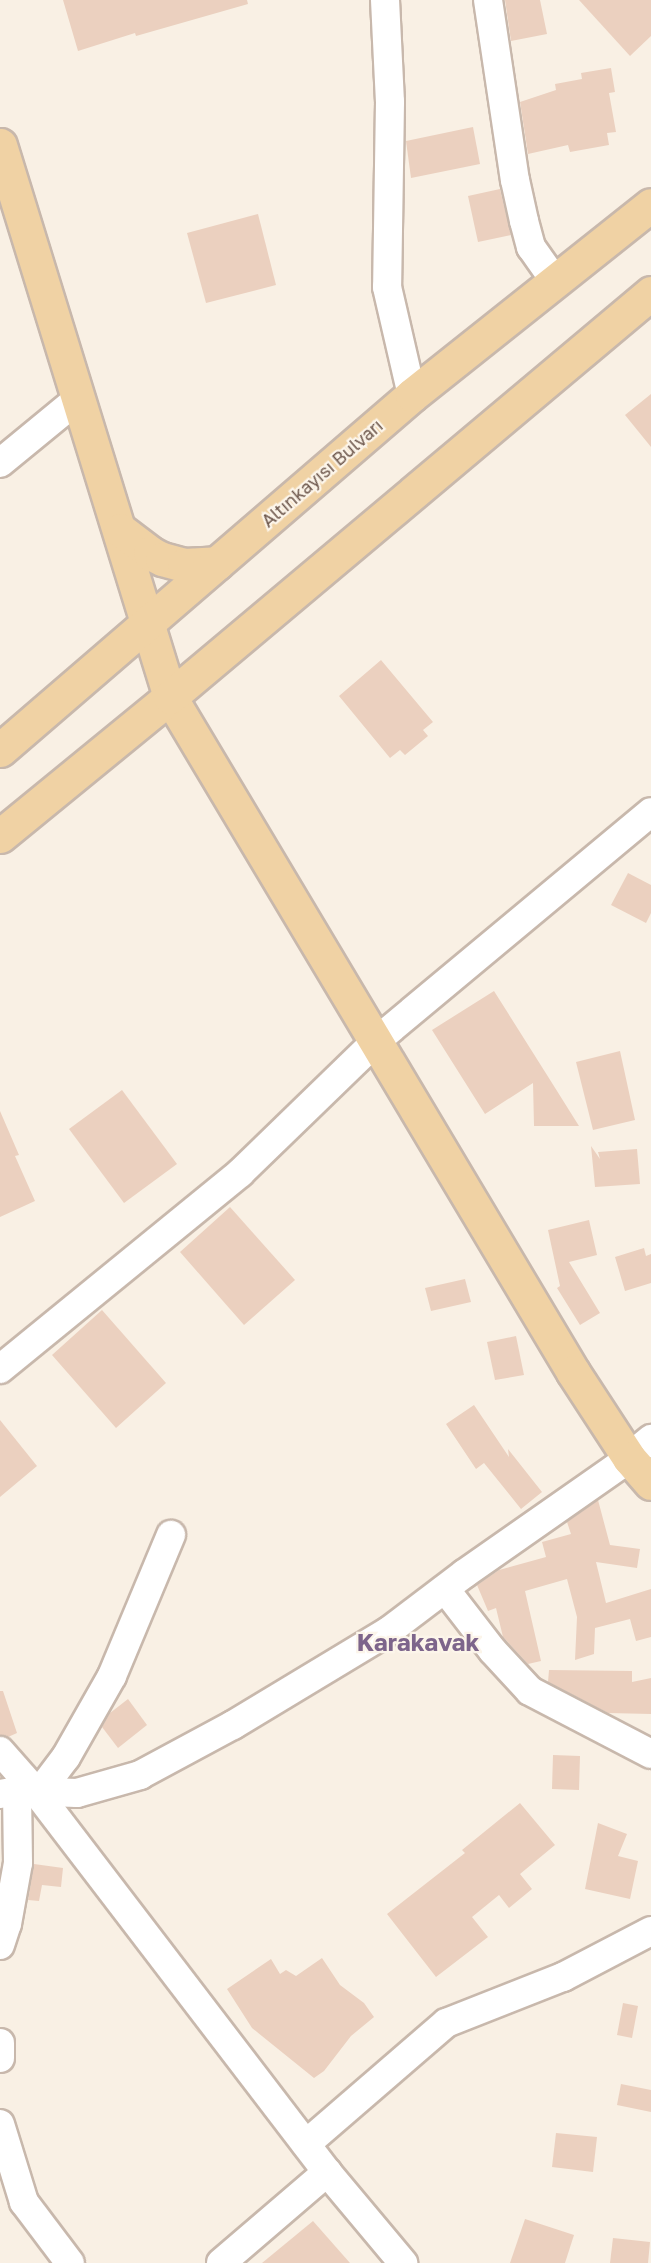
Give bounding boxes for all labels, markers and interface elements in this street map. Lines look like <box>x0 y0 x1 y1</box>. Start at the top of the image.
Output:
street label: Altınkayısı Bulvarı <box>257 414 387 532</box>
district label: Karakavak <box>357 1628 479 1656</box>

